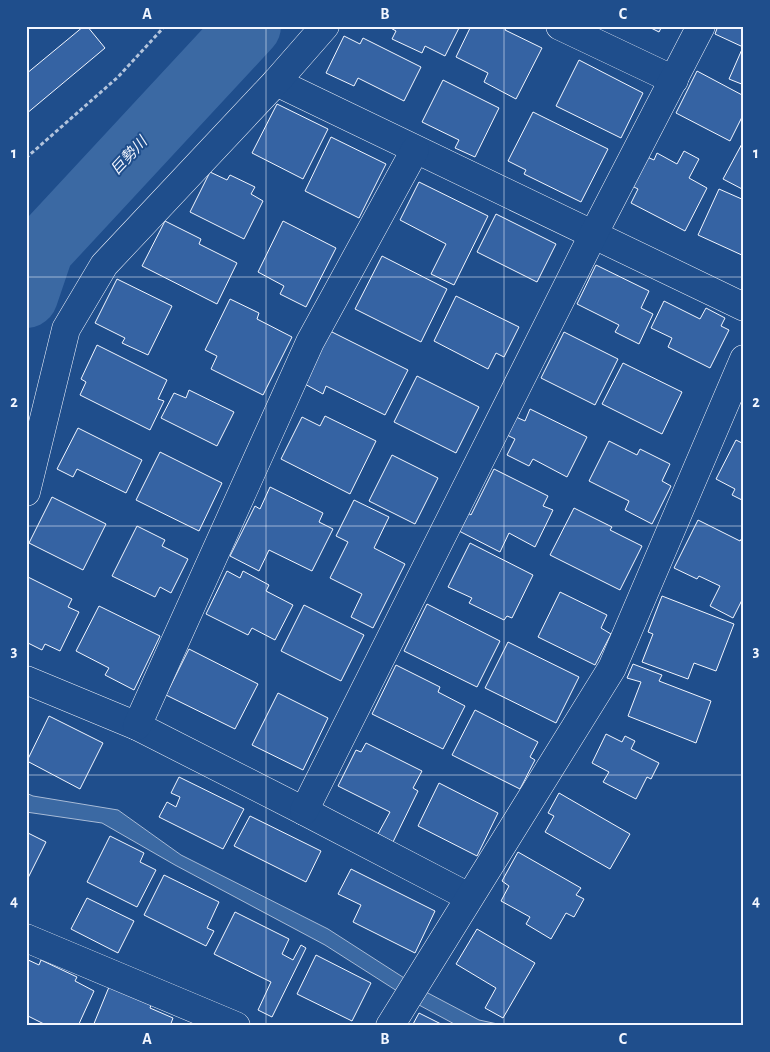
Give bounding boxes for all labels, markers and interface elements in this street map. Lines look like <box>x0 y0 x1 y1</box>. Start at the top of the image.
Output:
text: A <box>142 6 152 22</box>
text: B <box>380 6 390 22</box>
text: C <box>619 6 628 22</box>
water label: 巨勢川 <box>107 132 151 178</box>
text: 1 <box>11 145 17 161</box>
text: 1 <box>753 145 759 161</box>
text: 2 <box>10 394 18 410</box>
text: 2 <box>752 394 760 410</box>
text: 3 <box>11 643 18 659</box>
text: 3 <box>753 643 760 659</box>
text: 4 <box>10 893 18 909</box>
text: 4 <box>752 893 760 909</box>
text: A <box>142 1031 152 1047</box>
text: B <box>380 1031 390 1047</box>
text: C <box>619 1031 628 1047</box>

